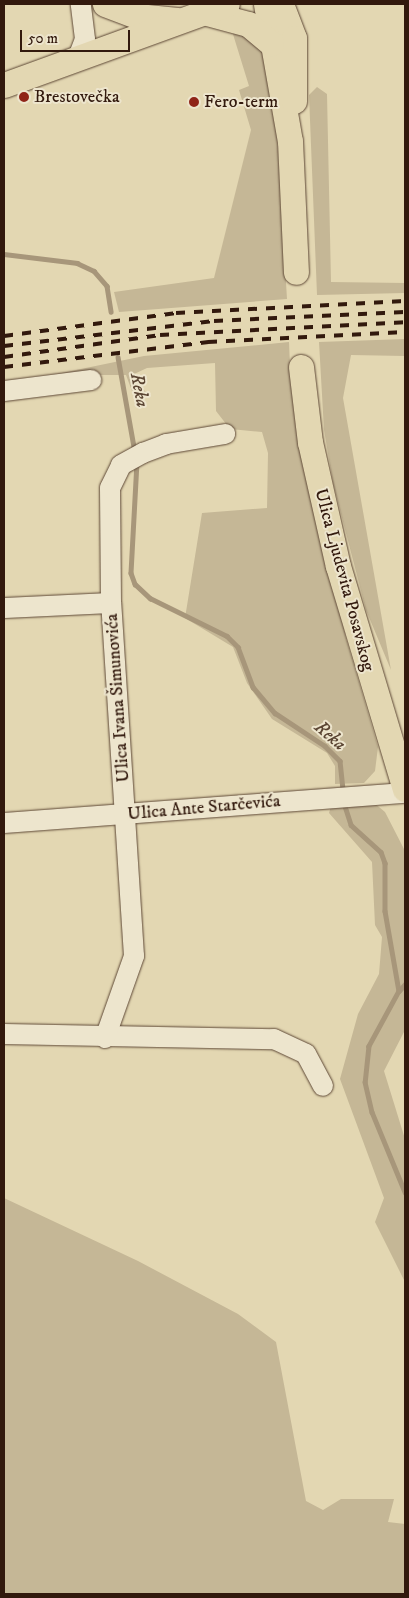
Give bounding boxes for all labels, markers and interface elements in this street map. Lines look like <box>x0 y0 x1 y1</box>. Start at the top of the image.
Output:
scale bar <box>22 20 132 52</box>
text: 50 m <box>28 29 58 48</box>
place label: Brestovečka <box>34 86 120 108</box>
marker: Brestovečka <box>18 91 30 103</box>
place label: Fero-term <box>204 91 278 113</box>
marker: Fero-term <box>188 96 200 108</box>
water label: Reka <box>124 371 154 409</box>
street label: Ulica Ljudevita Posavskog <box>309 486 379 674</box>
street label: Ulica Ivana Šimunovića <box>101 613 135 783</box>
water label: Reka <box>309 716 351 756</box>
street label: Ulica Ante Starčevića <box>126 791 282 825</box>

